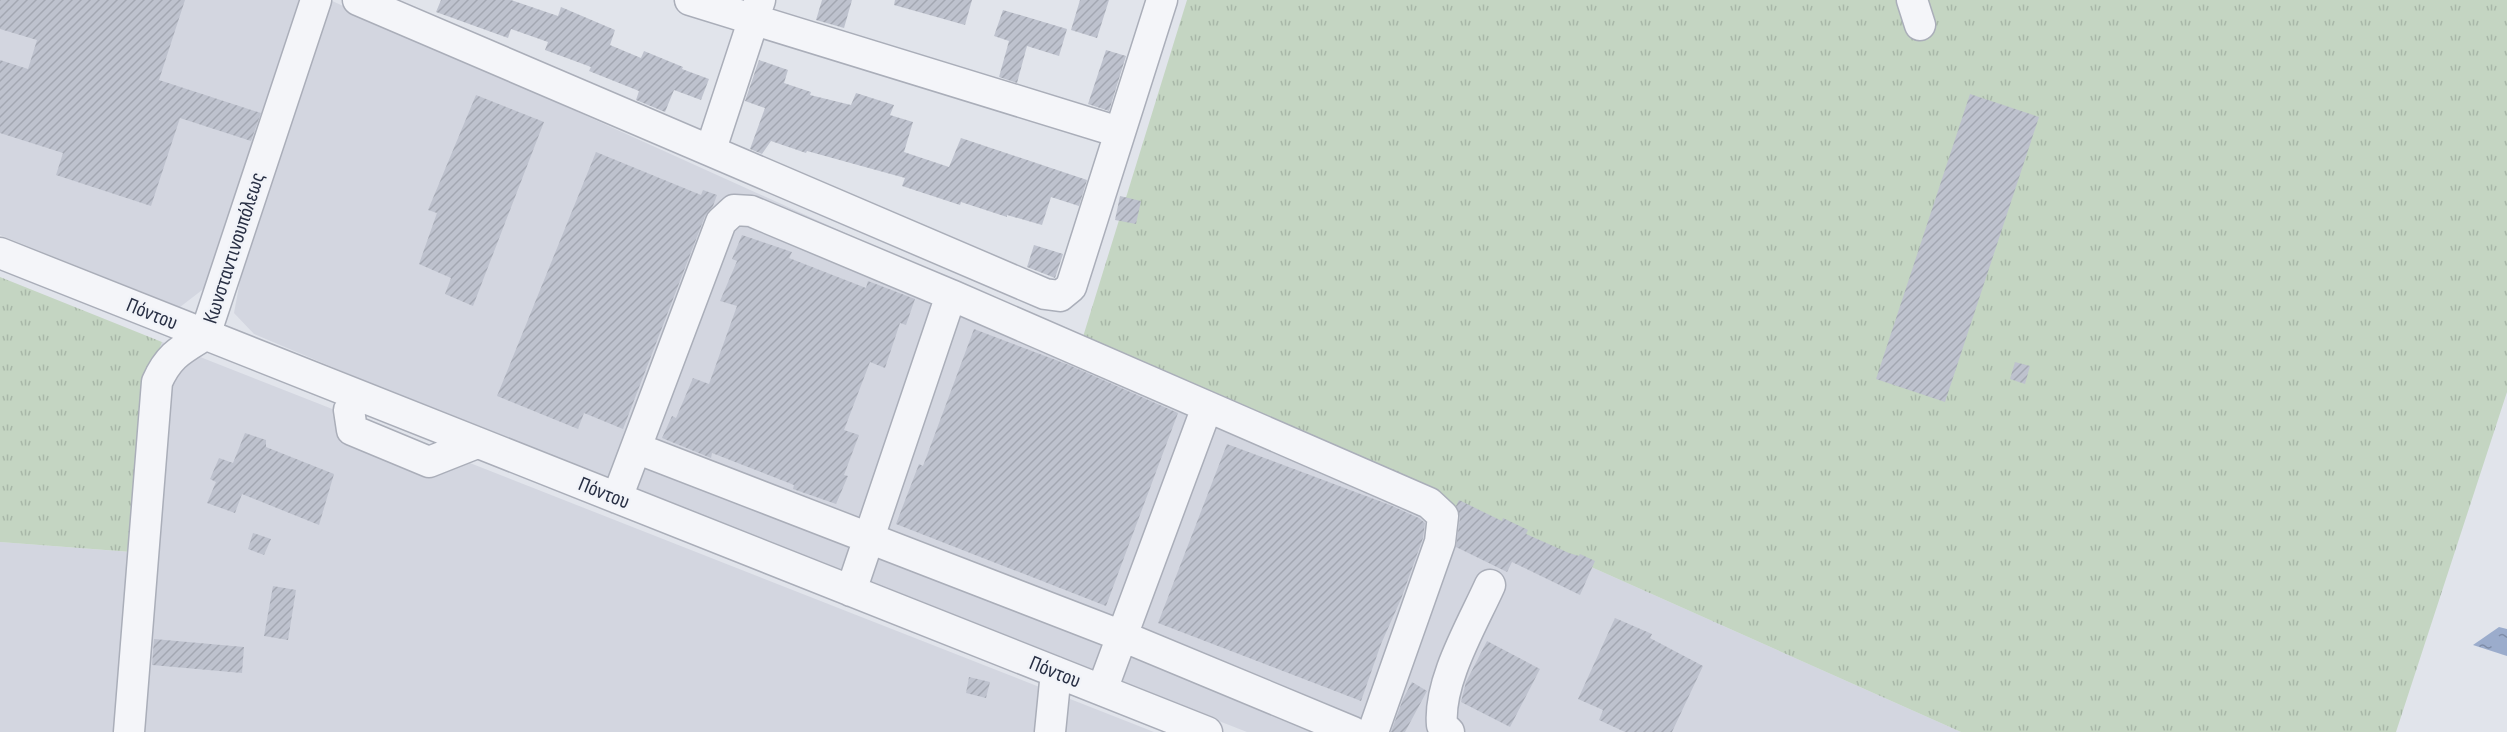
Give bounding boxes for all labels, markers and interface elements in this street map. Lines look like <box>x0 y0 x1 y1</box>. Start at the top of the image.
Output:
street label: Κωνσταντινουπόλεως <box>198 169 270 327</box>
street label: Πόντου <box>123 292 181 336</box>
street label: Πόντου <box>575 471 633 515</box>
street label: Πόντου <box>1026 650 1084 694</box>

